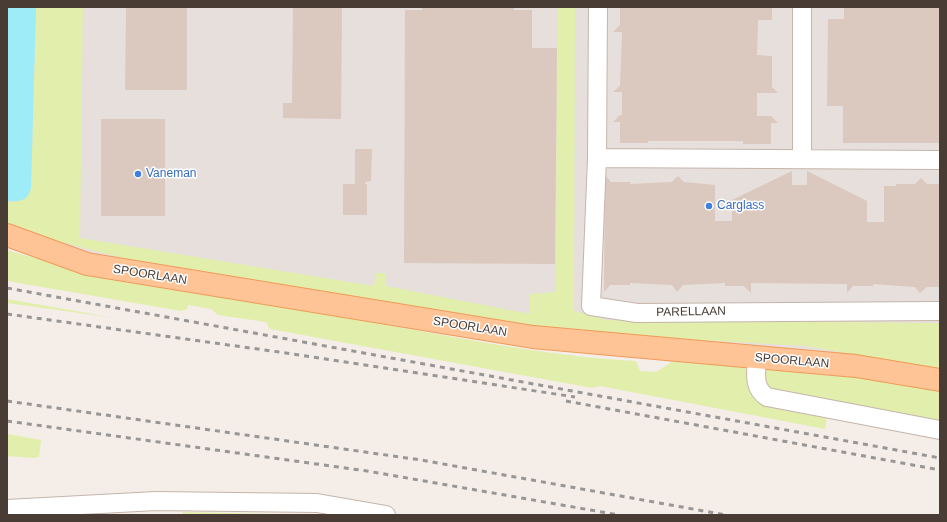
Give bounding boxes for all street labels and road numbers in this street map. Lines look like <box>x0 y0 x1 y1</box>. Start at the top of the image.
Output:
street label: SPOORLAAN <box>112 262 188 288</box>
street label: PARELLAAN <box>656 304 726 320</box>
street label: SPOORLAAN <box>432 314 508 340</box>
street label: SPOORLAAN <box>754 351 830 371</box>

